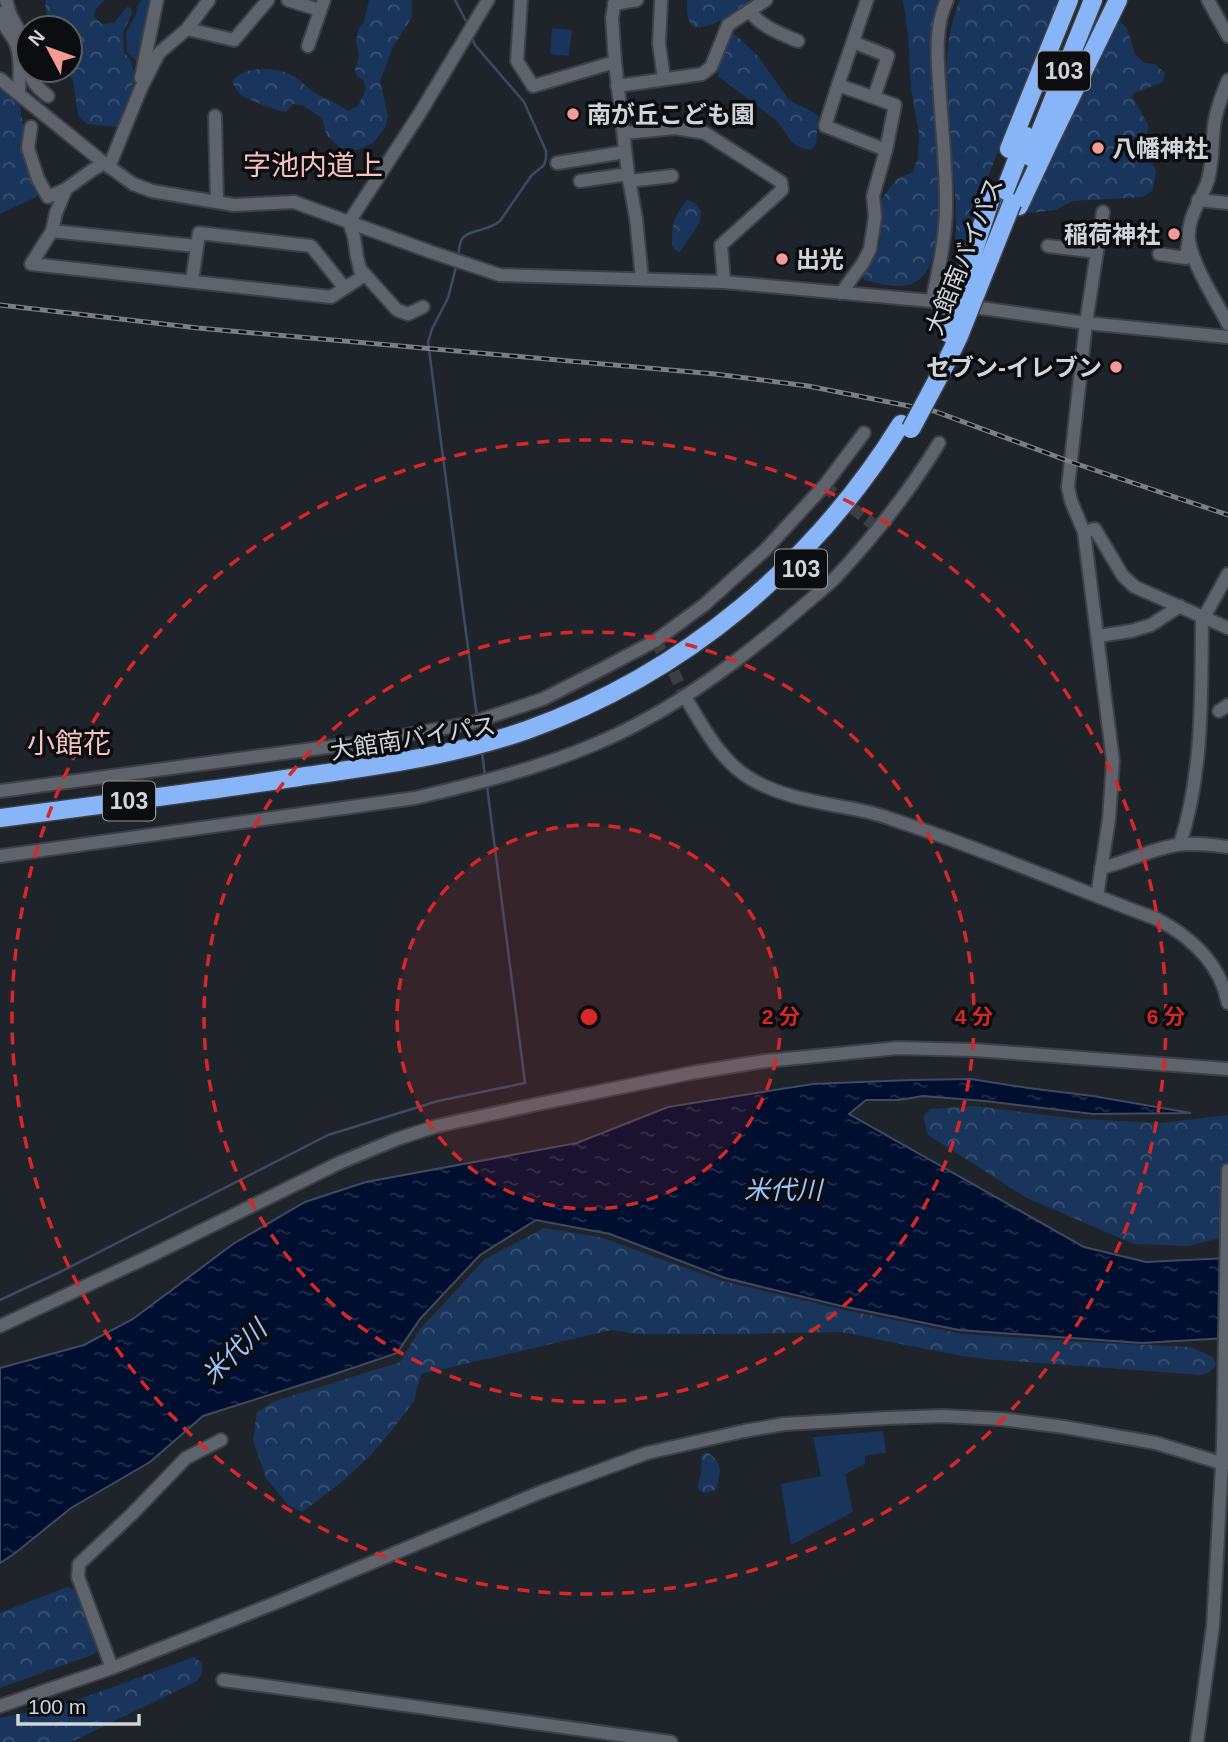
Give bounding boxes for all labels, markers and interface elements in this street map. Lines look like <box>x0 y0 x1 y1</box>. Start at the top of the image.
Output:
north arrow <box>14 14 84 84</box>
text: N <box>24 26 49 50</box>
road number: 103 <box>1038 52 1090 90</box>
place label: 南が丘こども園 <box>587 101 755 128</box>
marker: 南が丘こども園 <box>565 106 581 122</box>
place label: 八幡神社 <box>1112 135 1208 162</box>
marker: 八幡神社 <box>1090 140 1106 156</box>
district label: 字池内道上 <box>243 150 383 181</box>
street label: 大館南バイパス <box>920 173 1008 339</box>
place label: 稲荷神社 <box>1064 221 1160 248</box>
marker: 稲荷神社 <box>1166 226 1182 242</box>
place label: 出光 <box>796 246 844 273</box>
marker: 出光 <box>774 251 790 267</box>
place label: セブン-イレブン <box>926 354 1102 381</box>
marker: セブン-イレブン <box>1108 359 1124 375</box>
road number: 103 <box>775 550 827 589</box>
street label: 大館南バイパス <box>328 712 498 764</box>
district label: 小館花 <box>27 728 111 759</box>
road number: 103 <box>103 782 155 820</box>
centre of rings <box>577 1005 601 1029</box>
text: 2 分 <box>762 1005 800 1028</box>
text: 4 分 <box>955 1005 993 1028</box>
text: 6 分 <box>1147 1005 1185 1028</box>
water label: 米代川 <box>744 1175 825 1205</box>
water label: 米代川 <box>196 1312 275 1390</box>
scale bar <box>18 1682 138 1726</box>
text: 100 m <box>28 1695 86 1718</box>

